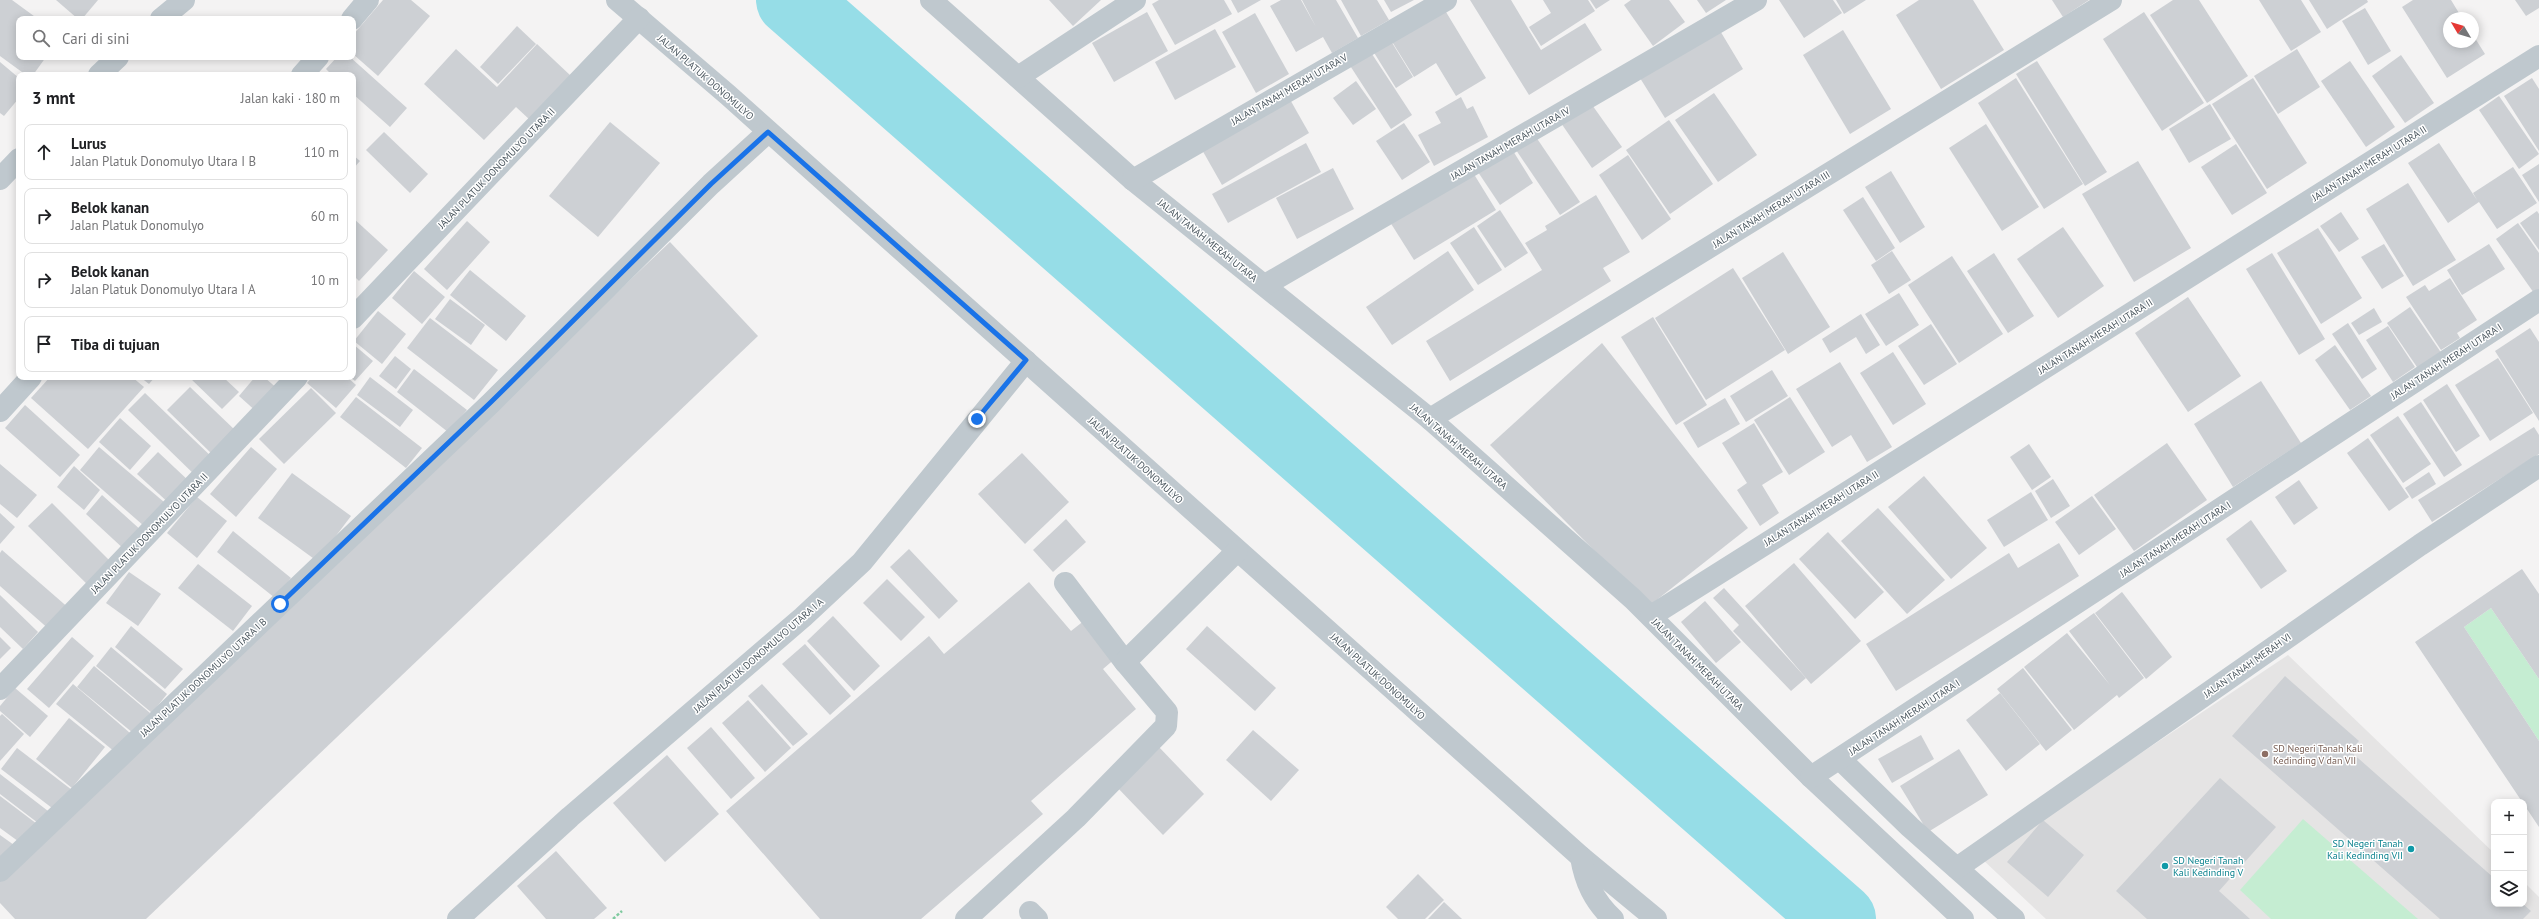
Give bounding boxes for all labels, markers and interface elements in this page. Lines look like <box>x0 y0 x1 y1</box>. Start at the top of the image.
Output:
north arrow <box>2443 12 2479 48</box>
search box <box>16 16 356 60</box>
icon: search <box>30 27 52 49</box>
text: Cari di sini <box>62 29 130 48</box>
street label: JALAN PLATUK DONOMULYO <box>654 31 757 123</box>
street label: JALAN TANAH MERAH UTARA V <box>1228 51 1350 129</box>
text: 3 mnt <box>32 87 75 109</box>
text: Jalan kaki · 180 m <box>241 90 340 107</box>
street label: JALAN TANAH MERAH UTARA IV <box>1447 104 1572 183</box>
street label: JALAN PLATUK DONOMULYO UTARA II <box>434 105 558 232</box>
street label: JALAN TANAH MERAH UTARA II <box>2309 123 2429 205</box>
text: Lurus <box>71 134 106 153</box>
icon: ahead <box>33 141 55 163</box>
text: 110 m <box>304 144 339 161</box>
text: Jalan Platuk Donomulyo Utara I B <box>71 153 256 170</box>
street label: JALAN TANAH MERAH UTARA III <box>1709 168 1832 251</box>
street label: JALAN TANAH MERAH UTARA <box>1154 195 1260 285</box>
text: Belok kanan <box>71 198 149 217</box>
icon: right <box>33 205 55 227</box>
text: 60 m <box>311 208 339 225</box>
text: Jalan Platuk Donomulyo <box>71 217 204 234</box>
text: Belok kanan <box>71 262 149 281</box>
icon: right <box>33 269 55 291</box>
text: 10 m <box>311 272 339 289</box>
text: Jalan Platuk Donomulyo Utara I A <box>71 281 256 298</box>
street label: JALAN TANAH MERAH UTARA II <box>2035 296 2155 378</box>
street label: JALAN TANAH MERAH UTARA I <box>2387 321 2504 403</box>
icon: arrive <box>33 333 55 355</box>
text: Tiba di tujuan <box>71 335 160 354</box>
street label: JALAN TANAH MERAH UTARA <box>1407 400 1510 492</box>
route end <box>968 410 986 428</box>
street label: JALAN PLATUK DONOMULYO <box>1085 414 1186 507</box>
street label: JALAN TANAH MERAH UTARA II <box>1761 468 1881 550</box>
street label: JALAN PLATUK DONOMULYO UTARA II <box>87 470 211 597</box>
street label: JALAN TANAH MERAH UTARA I <box>2116 499 2233 581</box>
route start <box>271 595 289 613</box>
street label: JALAN PLATUK DONOMULYO UTARA I A <box>690 595 826 716</box>
street label: JALAN PLATUK DONOMULYO UTARA I B <box>137 615 269 740</box>
street label: JALAN TANAH MERAH UTARA <box>1648 615 1746 713</box>
street label: JALAN PLATUK DONOMULYO <box>1327 630 1428 723</box>
street label: JALAN TANAH MERAH VI <box>2200 630 2294 701</box>
street label: JALAN TANAH MERAH UTARA I <box>1845 677 1962 759</box>
place label: SD Negeri Tanah Kali Kedinding V dan VII <box>2273 742 2363 767</box>
marker: SD Negeri Tanah Kali Kedinding V dan VII <box>2260 749 2270 759</box>
map controls <box>2491 799 2527 907</box>
button: + <box>2491 799 2527 835</box>
button: − <box>2491 835 2527 871</box>
place label: SD Negeri Tanah Kali Kedinding VII <box>2327 837 2403 862</box>
marker: SD Negeri Tanah Kali Kedinding VII <box>2406 844 2416 854</box>
place label: SD Negeri Tanah Kali Kedinding V <box>2173 854 2244 879</box>
marker: SD Negeri Tanah Kali Kedinding V <box>2160 861 2170 871</box>
button: layers <box>2491 871 2527 907</box>

